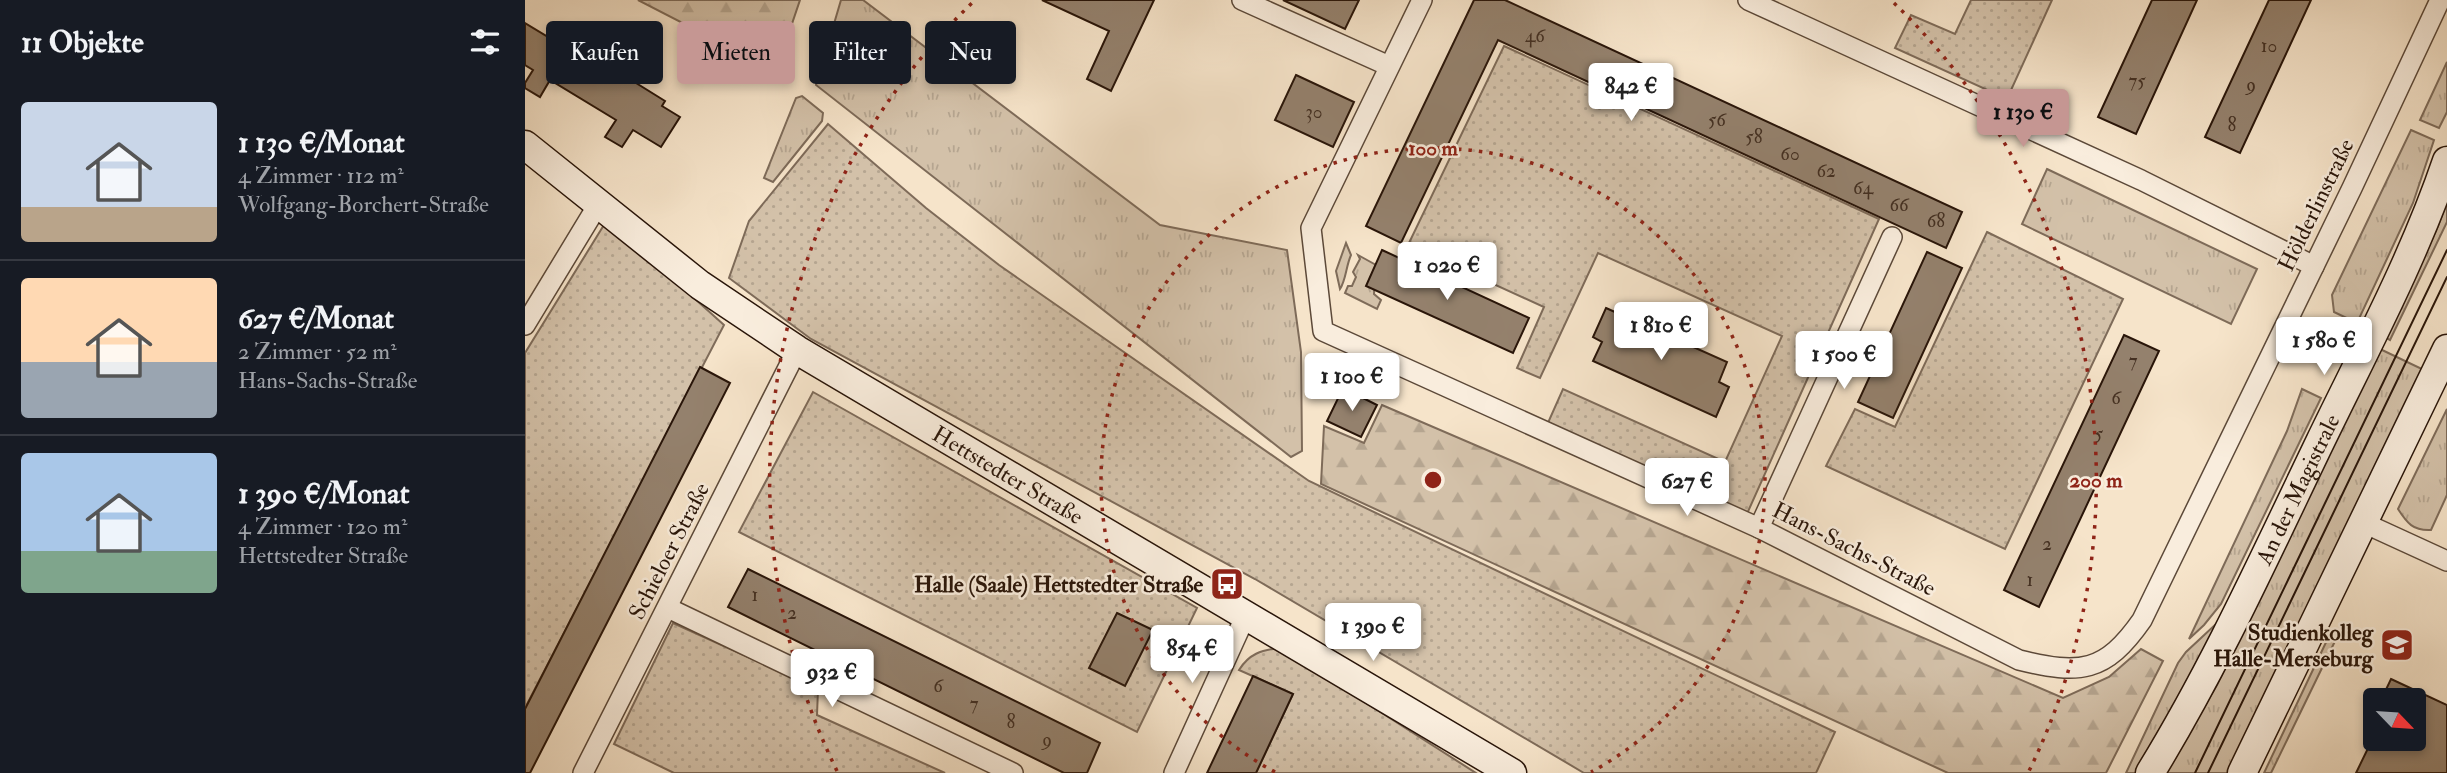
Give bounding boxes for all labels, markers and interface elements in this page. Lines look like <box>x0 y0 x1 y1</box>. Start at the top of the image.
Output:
chip: Kaufen <box>546 21 663 84</box>
chip: Mieten <box>677 21 795 84</box>
chip: Filter <box>809 21 911 84</box>
chip: Neu <box>925 21 1016 84</box>
icon: filters <box>466 23 504 61</box>
text: 11 Objekte <box>21 24 144 61</box>
house number: 46 <box>1525 24 1546 48</box>
house number: 10 <box>2261 34 2277 58</box>
pin: 842 € <box>1582 64 1680 123</box>
house number: 75 <box>2128 69 2146 93</box>
text: 842 € <box>1604 71 1658 100</box>
house number: 9 <box>2244 73 2256 97</box>
pin: 1 130 € <box>1958 90 2088 149</box>
text: 1 130 € <box>1993 97 2053 126</box>
house number: 30 <box>1305 100 1323 124</box>
house number: 56 <box>1708 108 1727 132</box>
house number: 8 <box>2228 113 2237 137</box>
text: 1 130 €/Monat <box>238 124 405 161</box>
house number: 58 <box>1745 125 1763 149</box>
icon: home <box>77 130 161 214</box>
street label: Hölderlinstraße <box>2271 134 2361 276</box>
text: 100 m <box>1408 135 1459 162</box>
house number: 60 <box>1780 142 1800 166</box>
house number: 62 <box>1816 159 1836 183</box>
text: 4 Zimmer · 112 m² <box>238 161 404 190</box>
house number: 64 <box>1853 176 1874 200</box>
text: Wolfgang-Borchert-Straße <box>238 190 489 219</box>
house number: 66 <box>1889 193 1910 217</box>
house number: 68 <box>1927 209 1945 233</box>
pin: 1 020 € <box>1382 243 1512 302</box>
text: 1 020 € <box>1414 250 1480 279</box>
text: 627 €/Monat <box>238 300 394 337</box>
pin: 1 810 € <box>1596 302 1726 362</box>
icon: home <box>77 306 161 390</box>
text: 1 810 € <box>1630 310 1692 339</box>
pin: 1 580 € <box>2259 318 2389 377</box>
text: 1 580 € <box>2292 325 2356 354</box>
pin: 1 500 € <box>1779 332 1909 391</box>
text: 2 Zimmer · 52 m² <box>238 337 397 366</box>
text: 1 500 € <box>1812 339 1876 368</box>
house number: 7 <box>2129 349 2138 373</box>
pin: 1 100 € <box>1287 354 1417 413</box>
text: 1 100 € <box>1320 361 1384 390</box>
text: Hans-Sachs-Straße <box>238 366 417 395</box>
house number: 6 <box>2111 386 2122 410</box>
street label: An der Magistrale <box>2249 409 2346 570</box>
street label: Hettstedter Straße <box>927 419 1089 531</box>
house number: 5 <box>2095 422 2104 446</box>
pin: 627 € <box>1638 458 1736 518</box>
text: 627 € <box>1661 466 1713 495</box>
text: 200 m <box>2070 467 2123 494</box>
centre of rings <box>1421 468 1445 492</box>
text: 1 390 €/Monat <box>238 475 409 512</box>
street label: Schieloer Straße <box>622 477 716 624</box>
icon: home <box>77 481 161 565</box>
street label: Hans-Sachs-Straße <box>1768 495 1941 603</box>
text: 4 Zimmer · 120 m² <box>238 512 407 541</box>
house number: 2 <box>2042 532 2052 556</box>
text: Hettstedter Straße <box>238 541 408 570</box>
bus stop icon: Halle (Saale) Hettstedter Straße <box>1208 565 1246 603</box>
house number: 1 <box>2027 568 2033 592</box>
place label: Halle (Saale) Hettstedter Straße <box>914 570 1203 599</box>
house number: 1 <box>752 583 758 607</box>
house number: 2 <box>787 601 797 625</box>
pin: 1 390 € <box>1308 604 1438 663</box>
text: 1 390 € <box>1341 611 1405 640</box>
place label: Studienkolleg Halle-Merseburg <box>2213 618 2375 674</box>
pin: 854 € <box>1143 626 1241 685</box>
school or university icon: Studienkolleg Halle-Merseburg <box>2378 626 2416 664</box>
text: 854 € <box>1166 633 1218 662</box>
pin: 932 € <box>783 650 881 709</box>
text: 932 € <box>807 657 857 686</box>
house number: 6 <box>933 674 944 698</box>
north arrow <box>2363 688 2425 751</box>
map controls <box>2363 688 2426 751</box>
house number: 7 <box>970 692 979 716</box>
house number: 8 <box>1007 710 1016 734</box>
house number: 9 <box>1040 728 1052 752</box>

